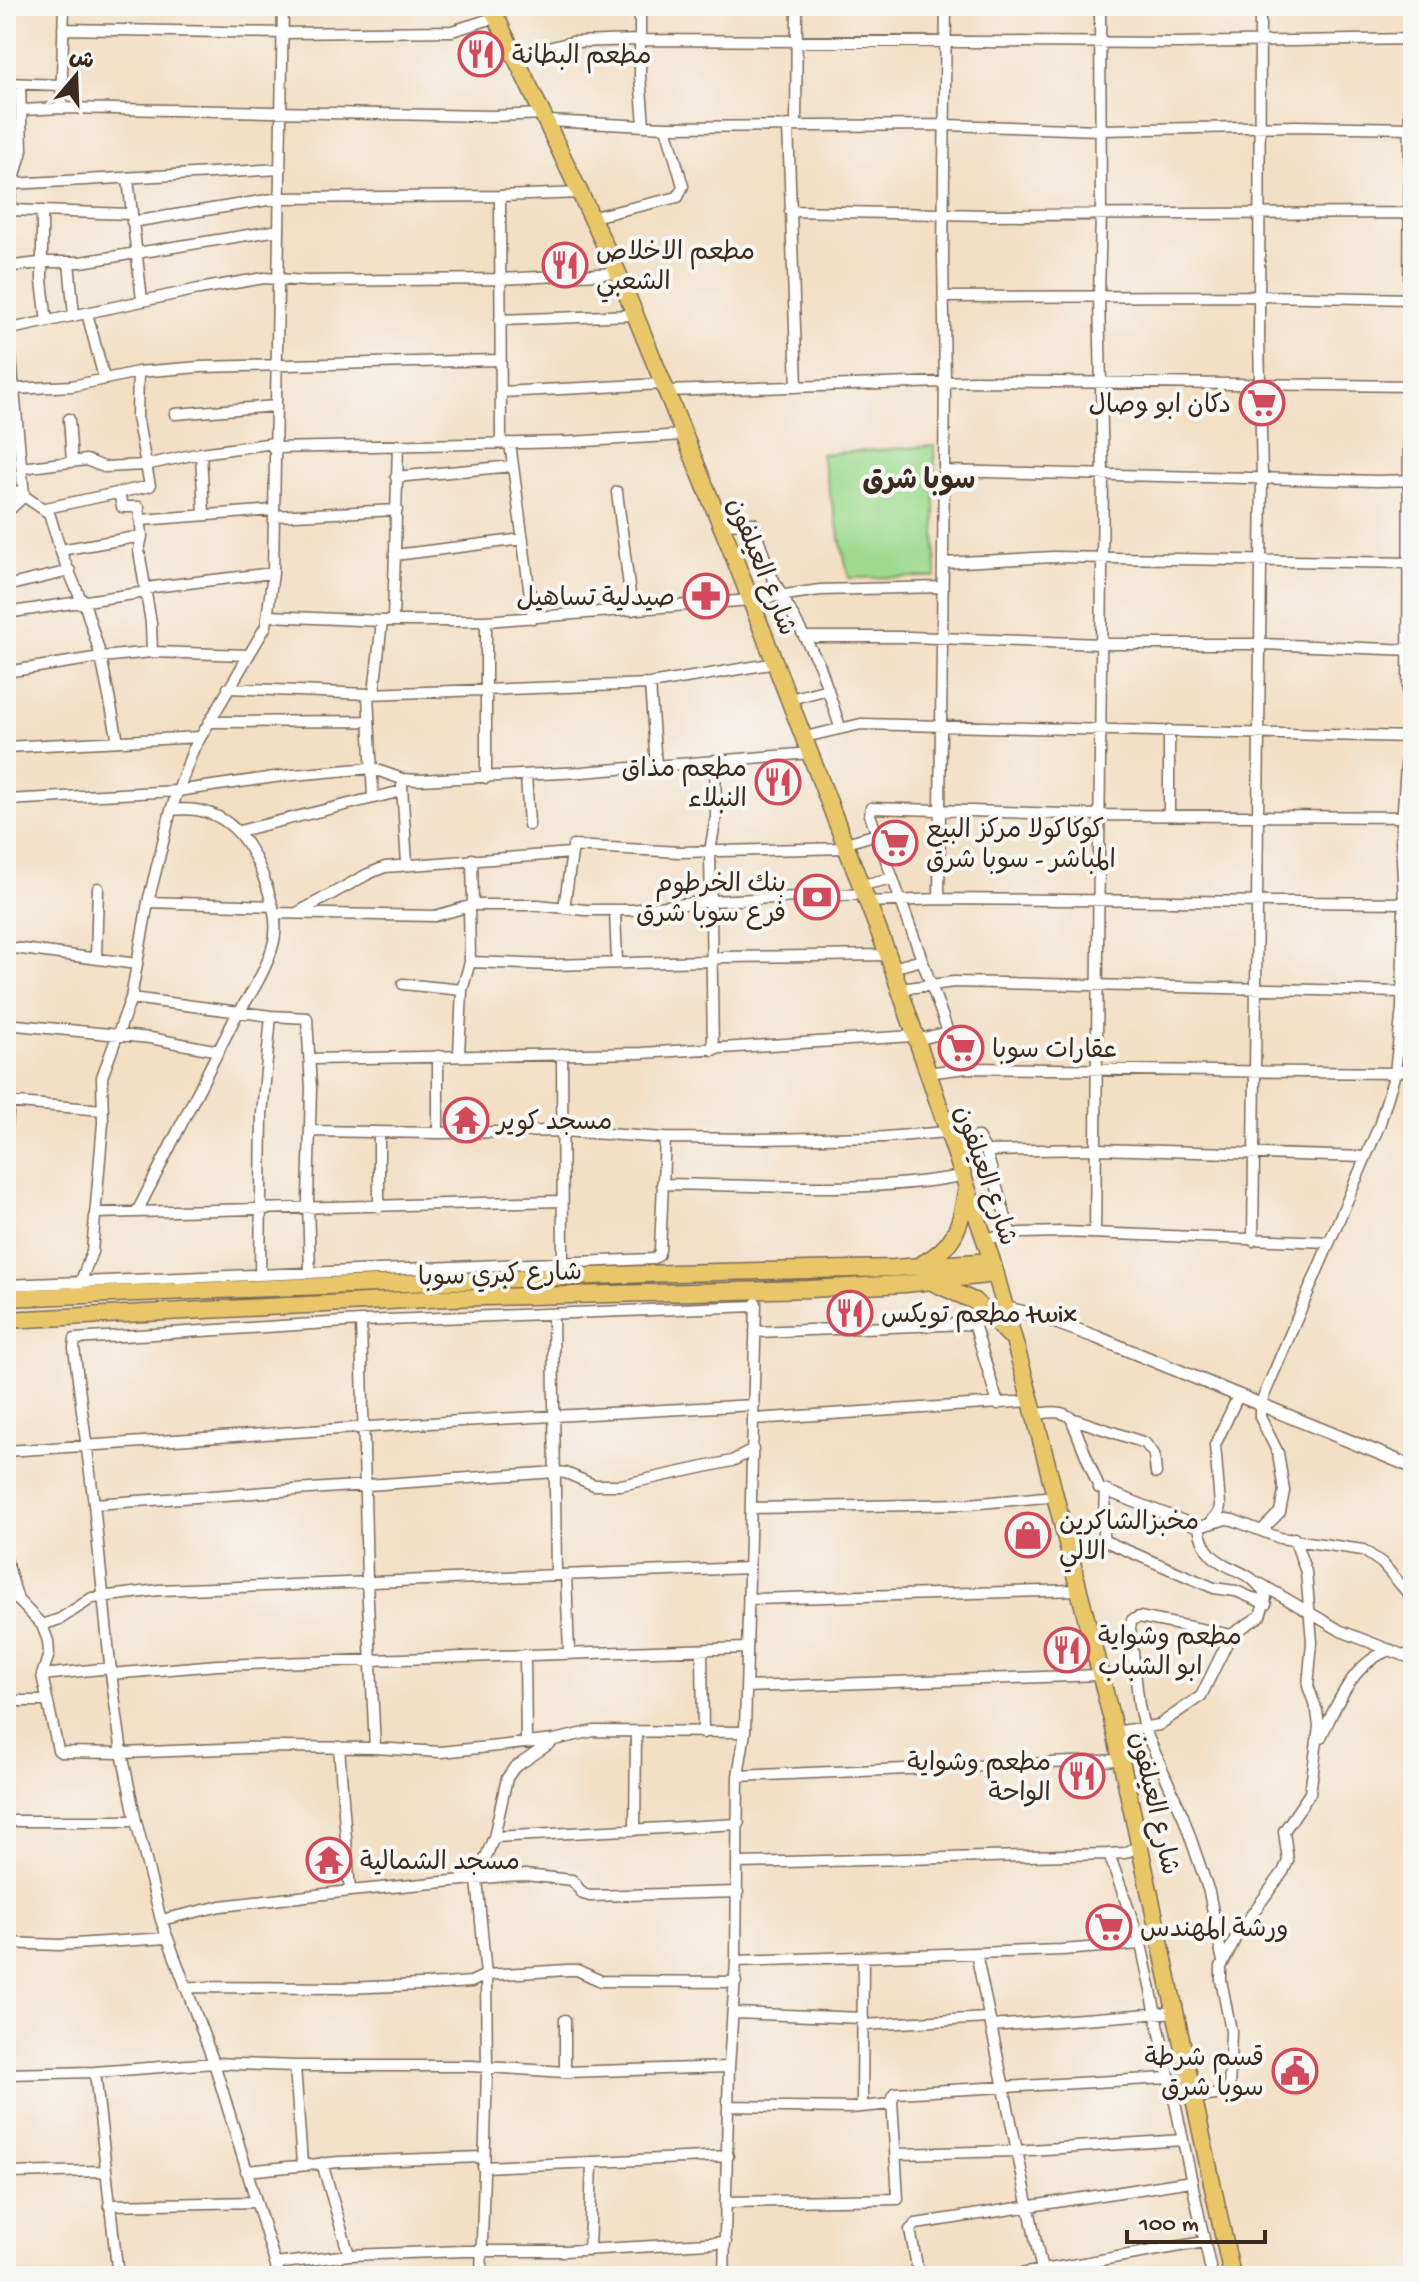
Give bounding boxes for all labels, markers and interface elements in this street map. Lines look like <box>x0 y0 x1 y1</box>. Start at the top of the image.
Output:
restaurant icon: مطعم البطانة <box>457 30 505 78</box>
north arrow <box>36 36 116 116</box>
place label: مطعم البطانة <box>512 43 652 74</box>
text: ش <box>66 45 97 77</box>
place label: مطعم الاخلاص الشعبي <box>596 239 755 303</box>
restaurant icon: مطعم الاخلاص الشعبي <box>541 241 589 289</box>
supermarket icon: دكان ابو وصال <box>1238 379 1286 427</box>
place label: دكان ابو وصال <box>1089 392 1231 423</box>
district label: سوبا شرق <box>862 466 976 499</box>
street label: شارع العيلفون <box>717 494 801 641</box>
pharmacy icon: صيدلية تساهيل <box>682 572 730 620</box>
place label: صيدلية تساهيل <box>516 585 675 616</box>
place label: مطعم مذاق النبلاء <box>622 756 747 817</box>
restaurant icon: مطعم مذاق النبلاء <box>754 758 802 806</box>
place label: كوكاكولا مركز البيع المباشر - سوبا شرق <box>926 817 1116 878</box>
supermarket icon: كوكاكولا مركز البيع المباشر - سوبا شرق <box>871 819 919 867</box>
place label: بنك الخرطوم فرع سوبا شرق <box>636 871 786 932</box>
bank icon: بنك الخرطوم فرع سوبا شرق <box>793 873 841 921</box>
supermarket icon: عقارات سوبا <box>937 1024 985 1072</box>
place label: عقارات سوبا <box>992 1037 1117 1068</box>
temple icon: مسجد كوير <box>442 1096 490 1144</box>
street label: شارع العيلفون <box>944 1102 1021 1251</box>
place label: مسجد كوير <box>495 1109 612 1140</box>
street label: شارع كبري سوبا <box>418 1259 583 1296</box>
restaurant icon: مطعم تويكس twix <box>826 1289 874 1337</box>
place label: مطعم تويكس twix <box>881 1302 1077 1333</box>
place label: مخبزالشاكرين الالي <box>1059 1509 1199 1573</box>
shop icon: مخبزالشاكرين الالي <box>1004 1511 1052 1559</box>
place label: مطعم وشواية ابو الشباب <box>1098 1624 1242 1685</box>
restaurant icon: مطعم وشواية ابو الشباب <box>1043 1626 1091 1674</box>
street label: شارع العيلفون <box>1120 1729 1183 1879</box>
place label: مطعم وشواية الواحة <box>907 1750 1051 1811</box>
restaurant icon: مطعم وشواية الواحة <box>1058 1752 1106 1800</box>
temple icon: مسجد الشمالية <box>305 1836 353 1884</box>
place label: مسجد الشمالية <box>360 1849 520 1880</box>
supermarket icon: ورشة المهندس <box>1085 1903 1133 1951</box>
place label: ورشة المهندس <box>1140 1916 1288 1947</box>
place label: قسم شرطة سوبا شرق <box>1144 2045 1264 2106</box>
public building icon: قسم شرطة سوبا شرق <box>1271 2047 1319 2095</box>
scale bar <box>1127 2194 1265 2244</box>
text: 100 m <box>1138 2211 1199 2240</box>

